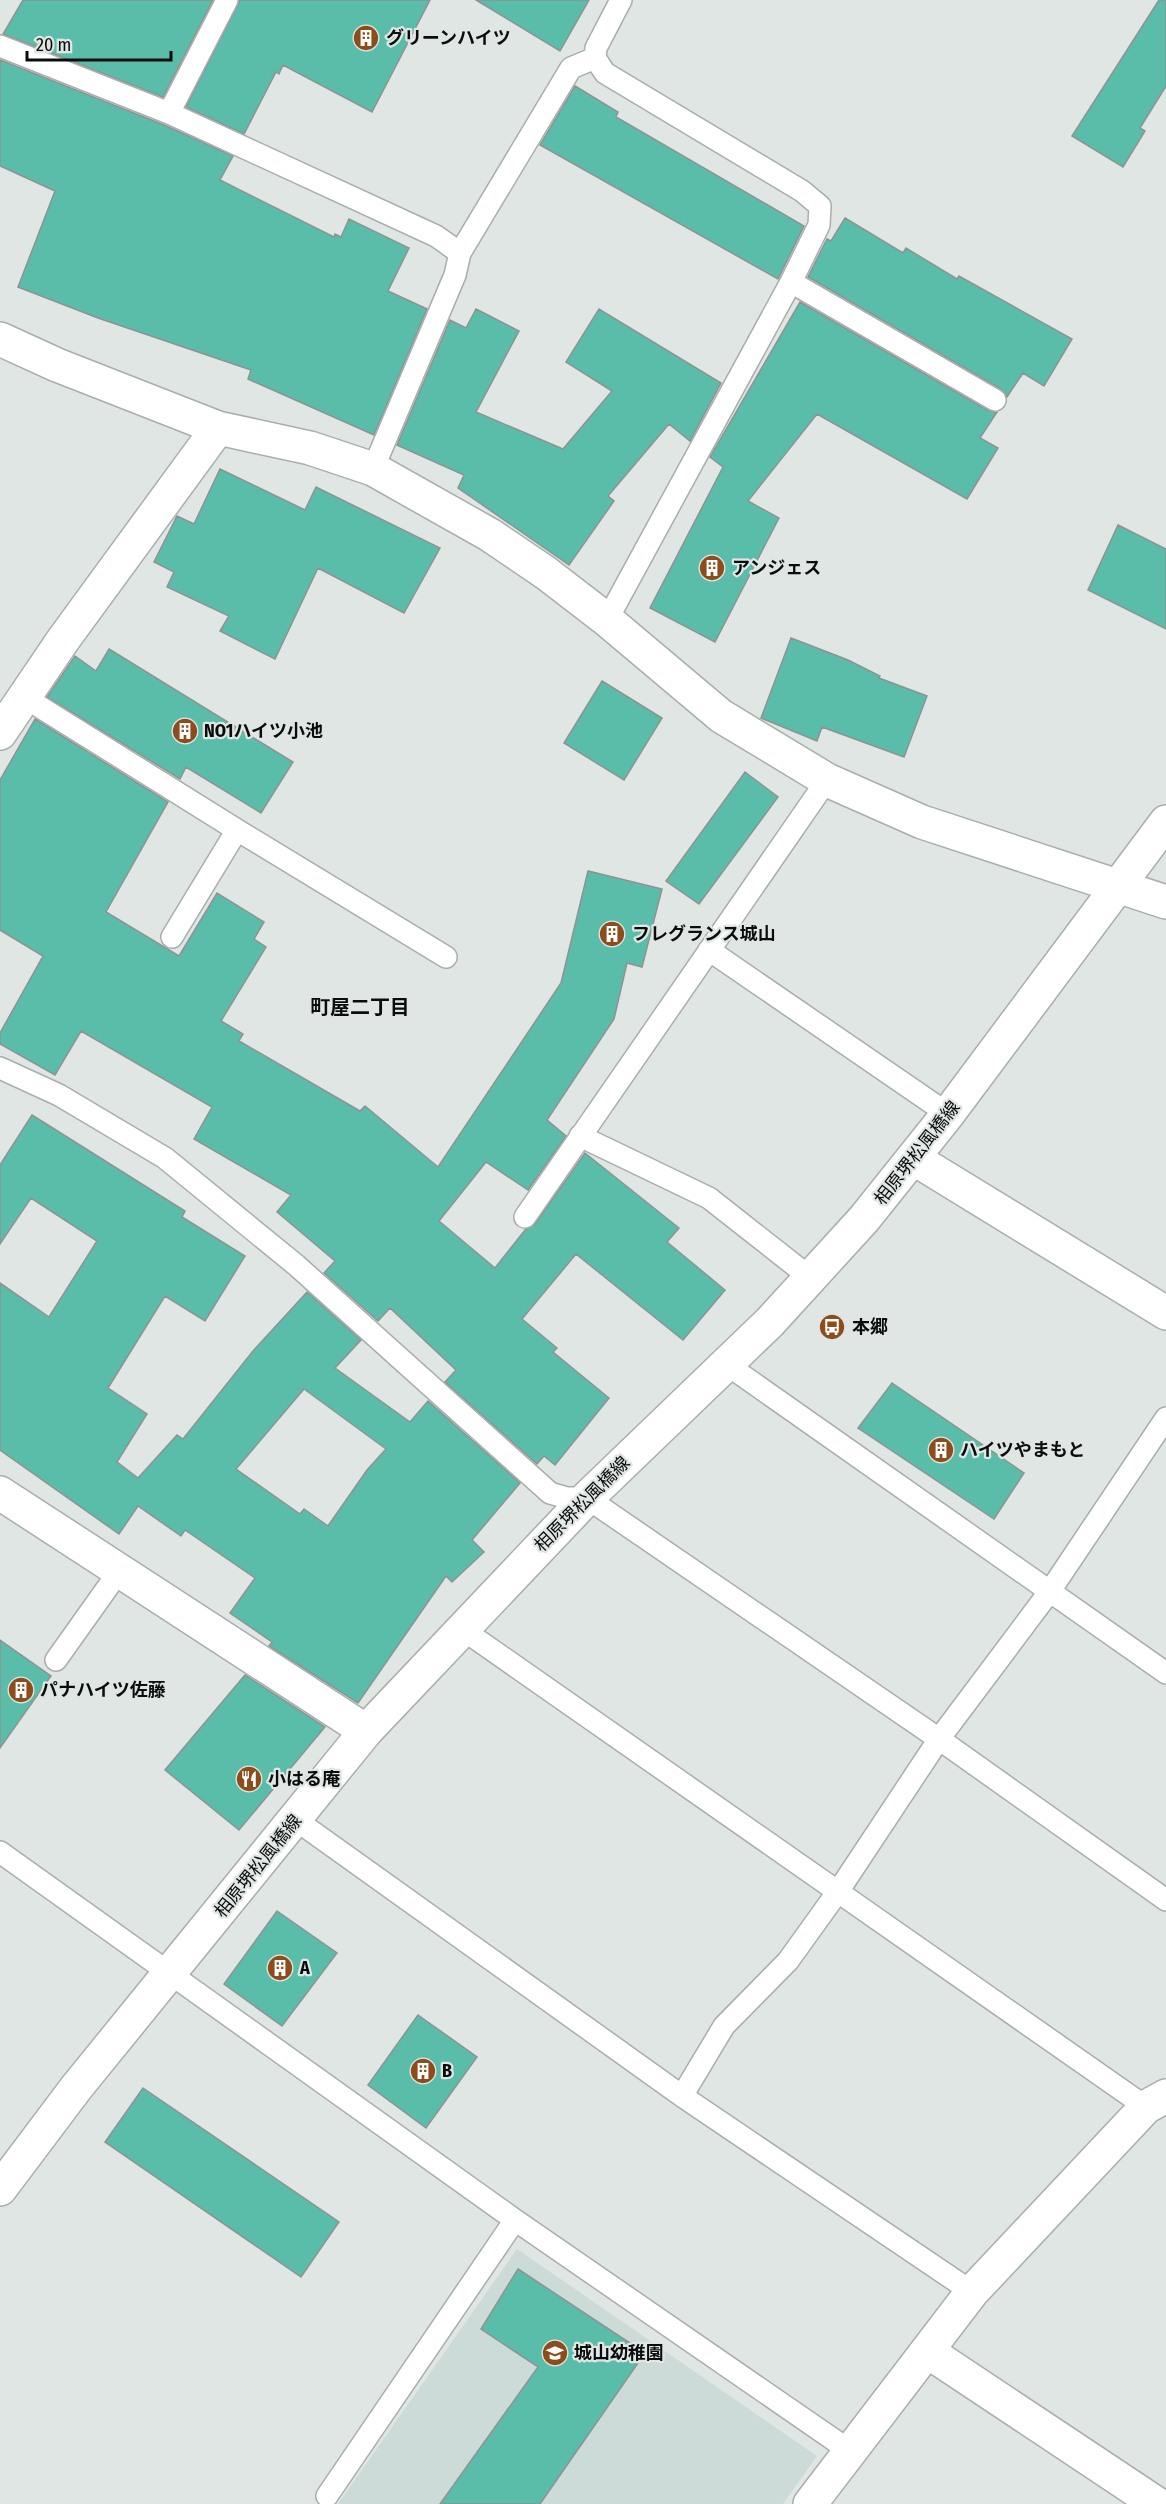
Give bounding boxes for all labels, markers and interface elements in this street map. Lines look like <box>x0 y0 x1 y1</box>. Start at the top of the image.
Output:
building icon: グリーンハイツ <box>351 23 381 53</box>
scale bar <box>27 24 171 62</box>
place label: グリーンハイツ <box>386 27 511 49</box>
text: 20 m <box>36 34 71 56</box>
building icon: アンジェス <box>697 553 727 583</box>
place label: アンジェス <box>732 557 821 579</box>
building icon: NO1ハイツ小池 <box>170 716 200 746</box>
place label: NO1ハイツ小池 <box>204 720 323 742</box>
building icon: フレグランス城山 <box>597 919 627 949</box>
place label: フレグランス城山 <box>632 923 776 945</box>
district label: 町屋二丁目 <box>310 995 410 1019</box>
street label: 相原堺松風橋線 <box>870 1097 964 1209</box>
bus stop icon: 本郷 <box>817 1312 847 1342</box>
place label: 本郷 <box>852 1316 888 1338</box>
building icon: ハイツやまもと <box>926 1435 956 1465</box>
place label: ハイツやまもと <box>960 1439 1085 1461</box>
street label: 相原堺松風橋線 <box>530 1452 634 1556</box>
building icon: パナハイツ佐藤 <box>6 1675 36 1705</box>
place label: パナハイツ佐藤 <box>40 1679 166 1701</box>
restaurant icon: 小はる庵 <box>234 1764 264 1794</box>
place label: 小はる庵 <box>268 1768 340 1790</box>
street label: 相原堺松風橋線 <box>210 1810 306 1922</box>
building icon: A <box>265 1953 295 1983</box>
place label: A <box>299 1957 310 1979</box>
building icon: B <box>408 2056 438 2086</box>
place label: B <box>442 2060 452 2082</box>
school or university icon: 城山幼稚園 <box>540 2338 570 2368</box>
place label: 城山幼稚園 <box>574 2342 664 2364</box>

